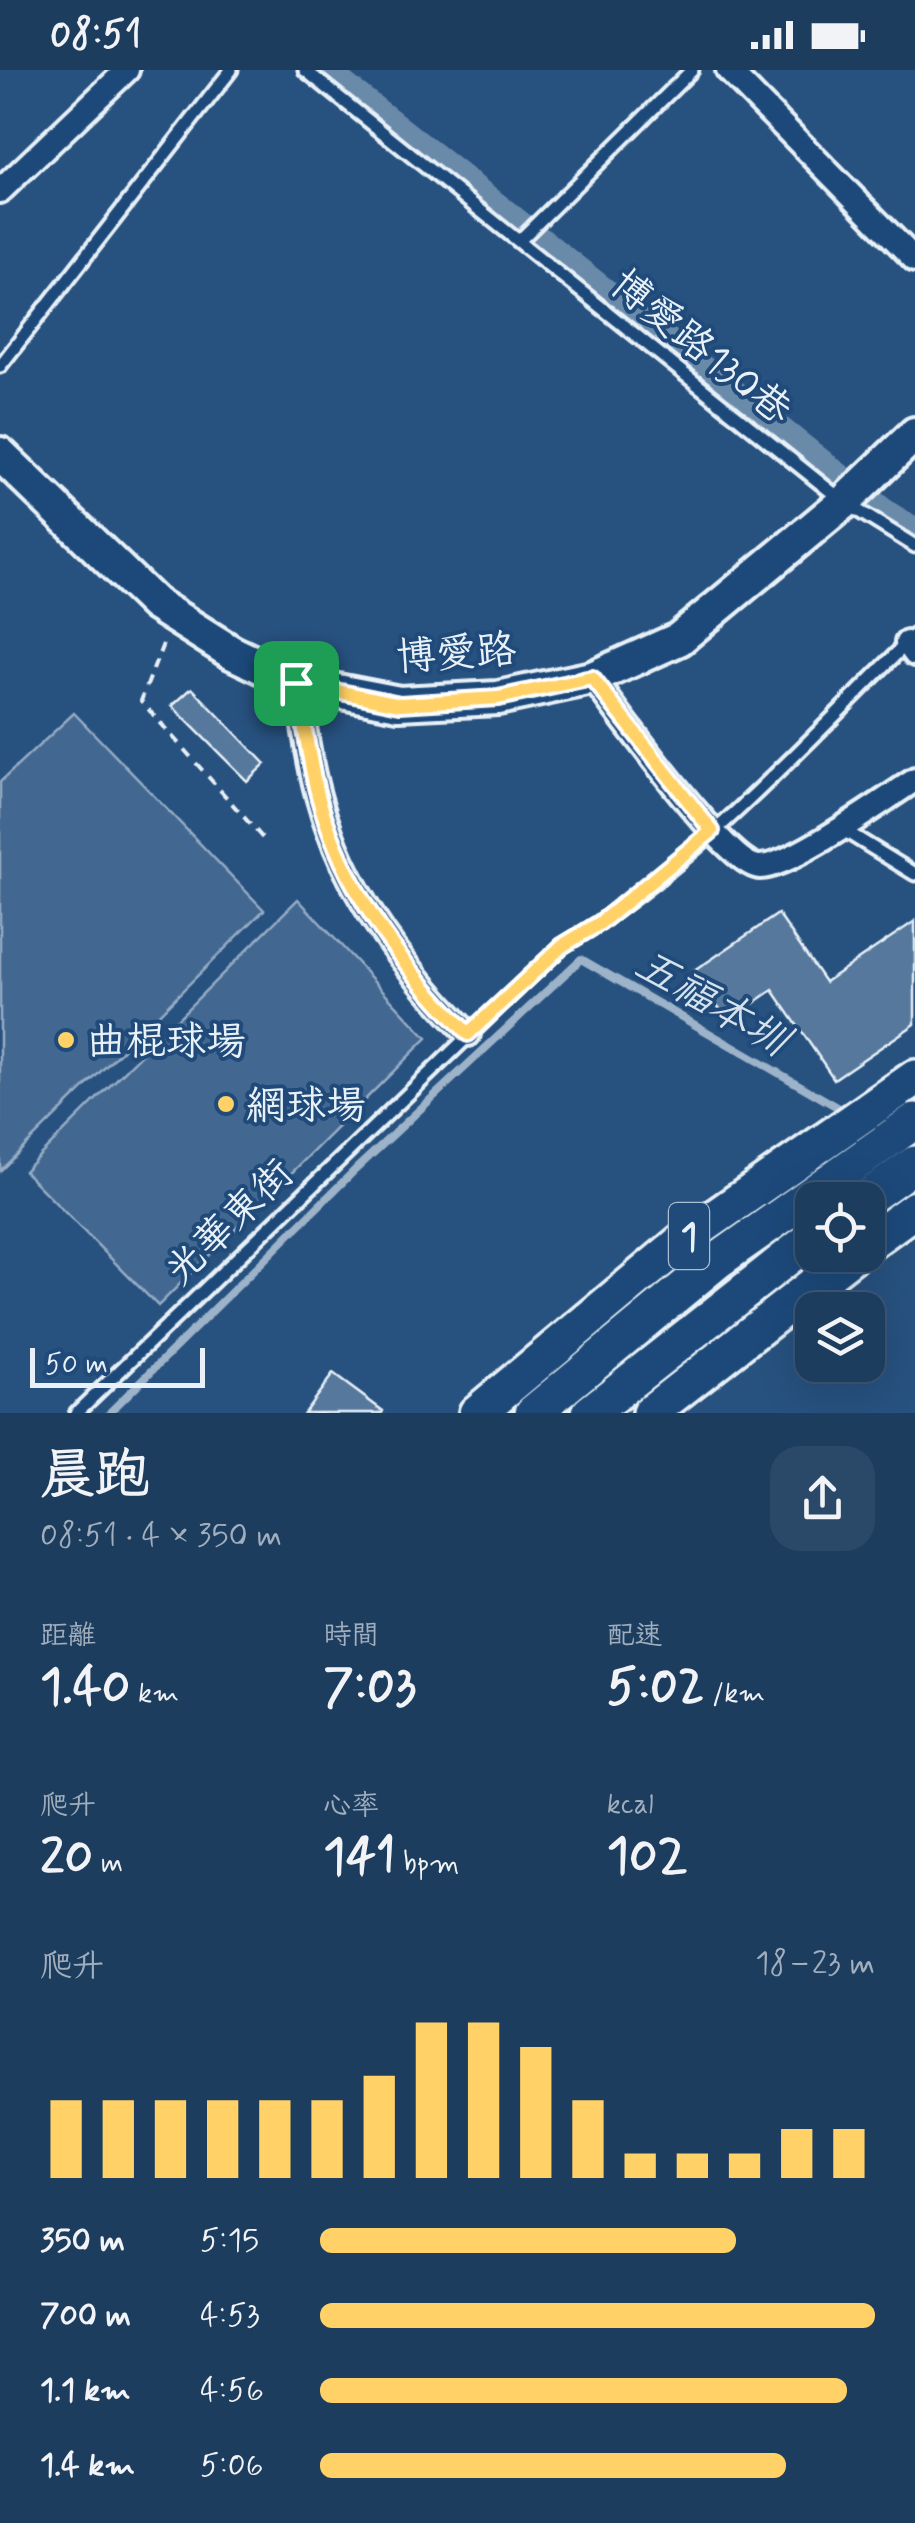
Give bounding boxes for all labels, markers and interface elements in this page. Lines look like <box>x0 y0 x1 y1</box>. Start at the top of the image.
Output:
text: 08:51 <box>50 11 141 60</box>
street label: 博愛路130巷 <box>599 259 802 437</box>
street label: 博愛路 <box>395 625 518 685</box>
pin <box>254 641 339 726</box>
icon: arrive <box>269 656 324 711</box>
water label: 五福本圳 <box>625 938 801 1072</box>
place label: 曲棍球場 <box>86 1017 246 1069</box>
marker: 曲棍球場 <box>55 1029 77 1051</box>
place label: 網球場 <box>246 1081 366 1133</box>
marker: 網球場 <box>215 1093 237 1115</box>
street label: 光華東街 <box>154 1149 306 1297</box>
map controls <box>795 1182 885 1382</box>
button: locate <box>795 1182 885 1272</box>
road number: 1 <box>669 1203 709 1269</box>
button: layers <box>795 1292 885 1382</box>
scale bar <box>30 1343 205 1388</box>
text: 50 m <box>45 1347 108 1384</box>
text: 晨跑 <box>40 1441 150 1513</box>
button: share <box>770 1446 875 1551</box>
text: 08:51 · 4 × 350 m <box>40 1515 282 1557</box>
text: 距離 <box>40 1618 96 1655</box>
text: 時間 <box>323 1618 379 1655</box>
text: 配速 <box>607 1618 663 1655</box>
text: 1.40 <box>40 1655 130 1721</box>
text: 7:03 <box>323 1655 416 1721</box>
text: 5:02 <box>607 1655 704 1721</box>
text: km <box>130 1676 179 1713</box>
text: /km <box>704 1676 765 1713</box>
text: kcal <box>607 1787 654 1824</box>
text: 爬升 <box>40 1788 96 1825</box>
text: 心率 <box>323 1788 379 1825</box>
text: 102 <box>607 1824 687 1890</box>
text: 20 <box>40 1825 93 1891</box>
text: 141 <box>323 1825 395 1891</box>
text: m <box>93 1846 123 1883</box>
text: bpm <box>395 1846 459 1883</box>
text: 18–23 m <box>755 1943 875 1985</box>
text: 爬升 <box>40 1946 104 1988</box>
text: 350 m <box>40 2220 125 2262</box>
text: 5:15 <box>200 2220 259 2262</box>
text: 700 m <box>40 2295 131 2337</box>
text: 4:53 <box>200 2295 260 2337</box>
text: 1.1 km <box>40 2370 131 2412</box>
text: 4:56 <box>200 2370 264 2412</box>
text: 1.4 km <box>40 2445 135 2487</box>
text: 5:06 <box>200 2445 263 2487</box>

